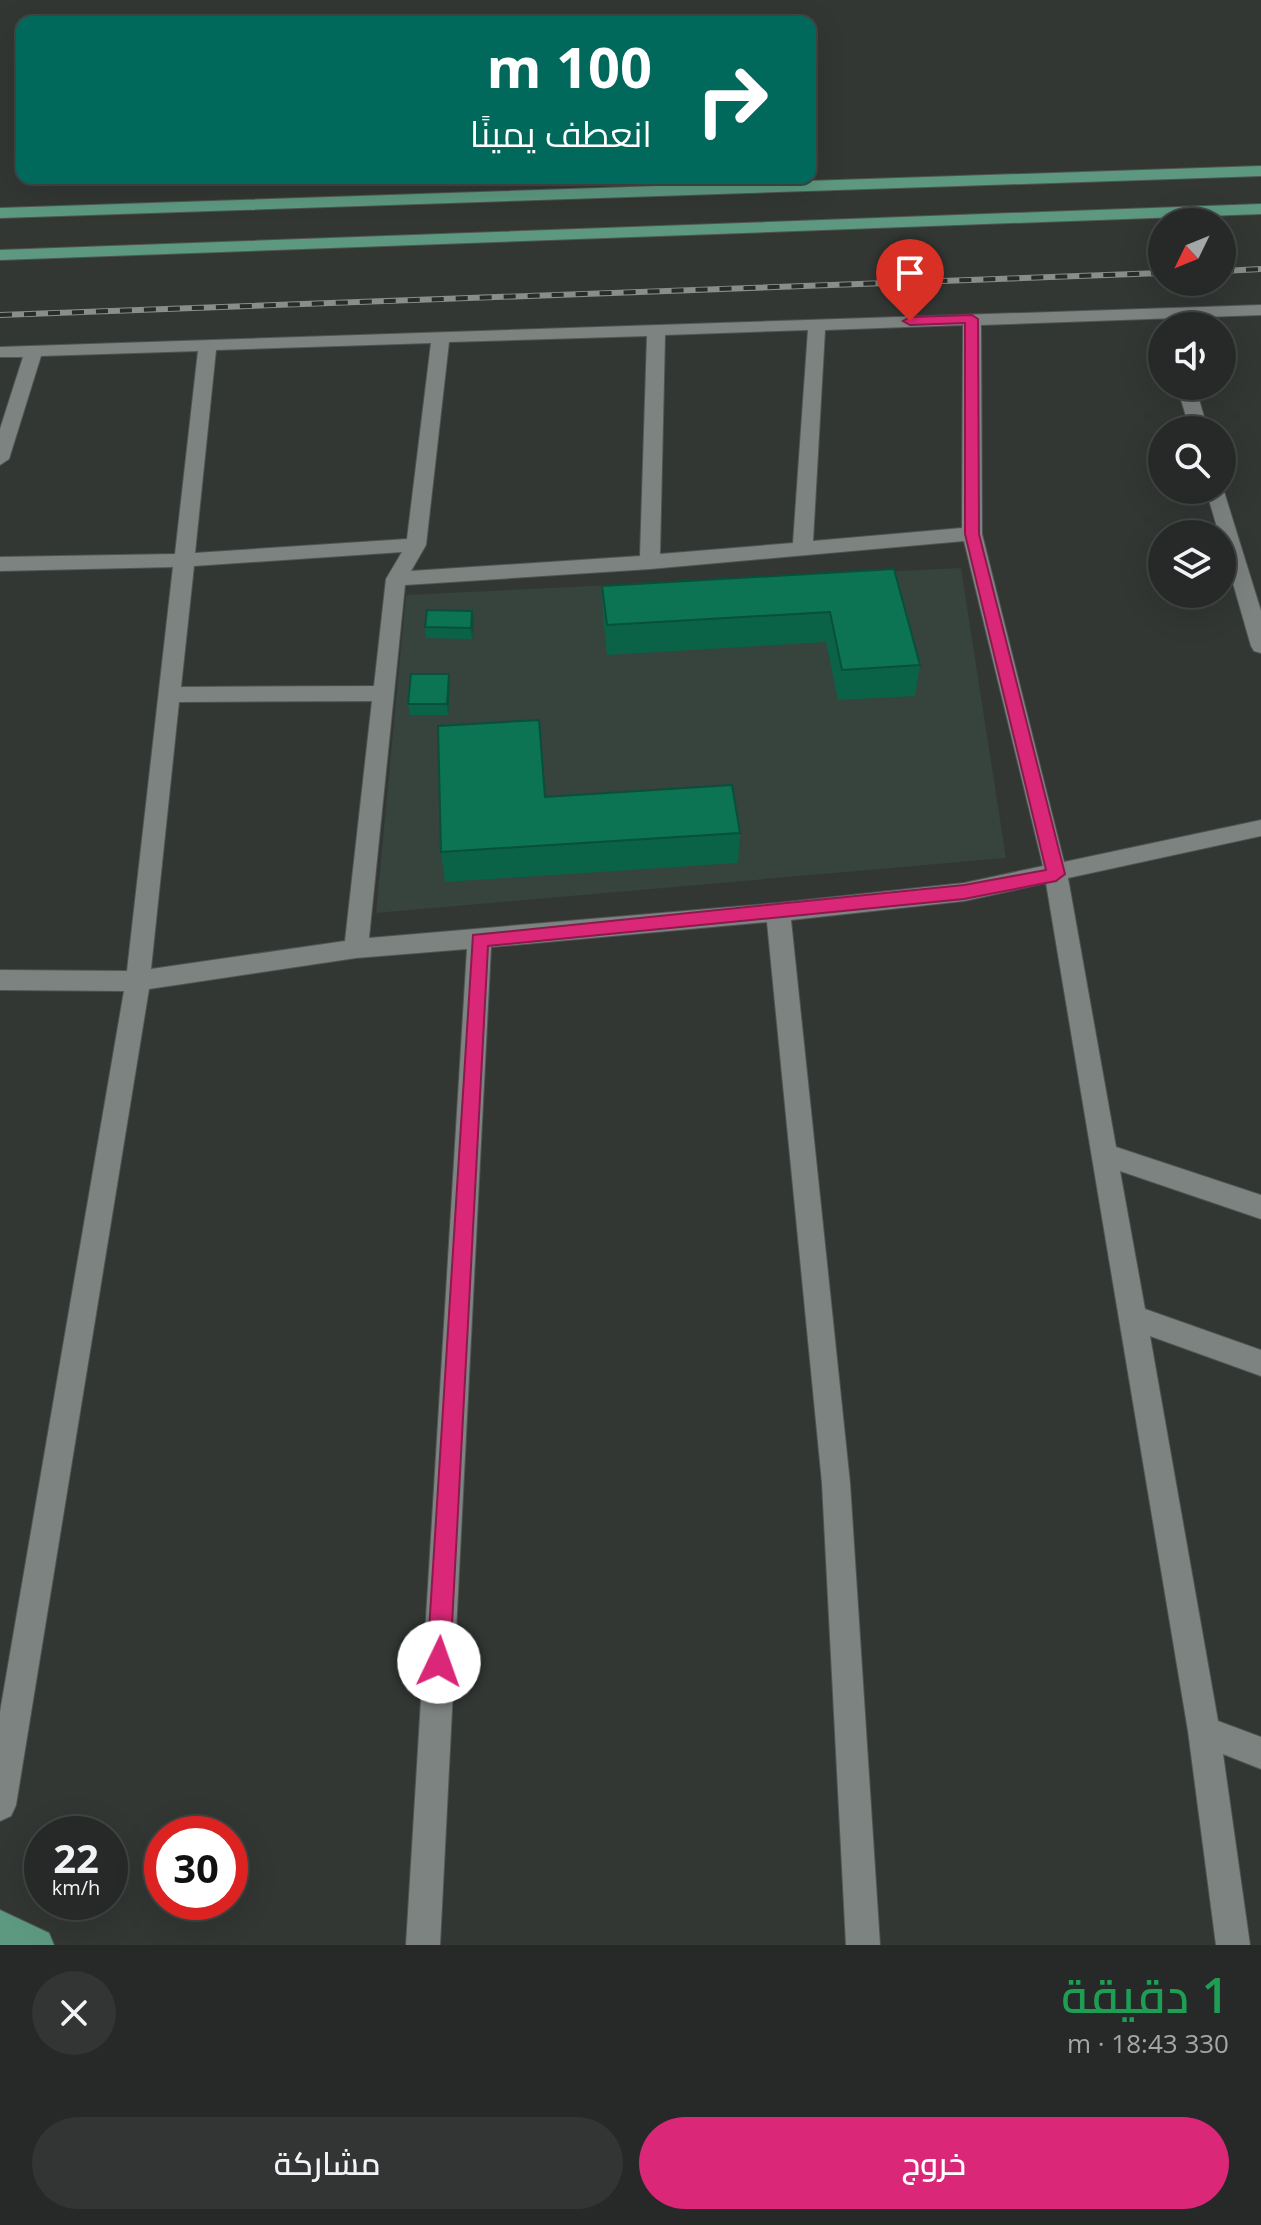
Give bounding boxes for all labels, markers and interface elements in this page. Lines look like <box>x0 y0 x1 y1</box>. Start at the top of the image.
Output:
text: 100 m <box>486 28 652 104</box>
icon: right <box>680 48 784 152</box>
text: انعطف يمينًا <box>470 109 652 158</box>
north arrow <box>1148 208 1236 296</box>
map controls <box>1148 208 1236 608</box>
pin <box>876 239 944 321</box>
icon: arrive <box>888 251 932 295</box>
button: sound <box>1148 312 1236 400</box>
button: search <box>1148 416 1236 504</box>
button: layers <box>1148 520 1236 608</box>
position arrow <box>397 1620 481 1704</box>
speed limit sign: 30 <box>144 1816 248 1920</box>
text: 22 <box>53 1830 99 1885</box>
text: km/h <box>52 1874 100 1901</box>
text: 1 دقيقة <box>1061 1962 1229 2027</box>
button: close <box>32 1971 116 2055</box>
text: 330 m · 18:43 <box>1067 2025 1229 2061</box>
button: مشاركة <box>32 2117 623 2209</box>
button: خروج <box>639 2117 1229 2209</box>

